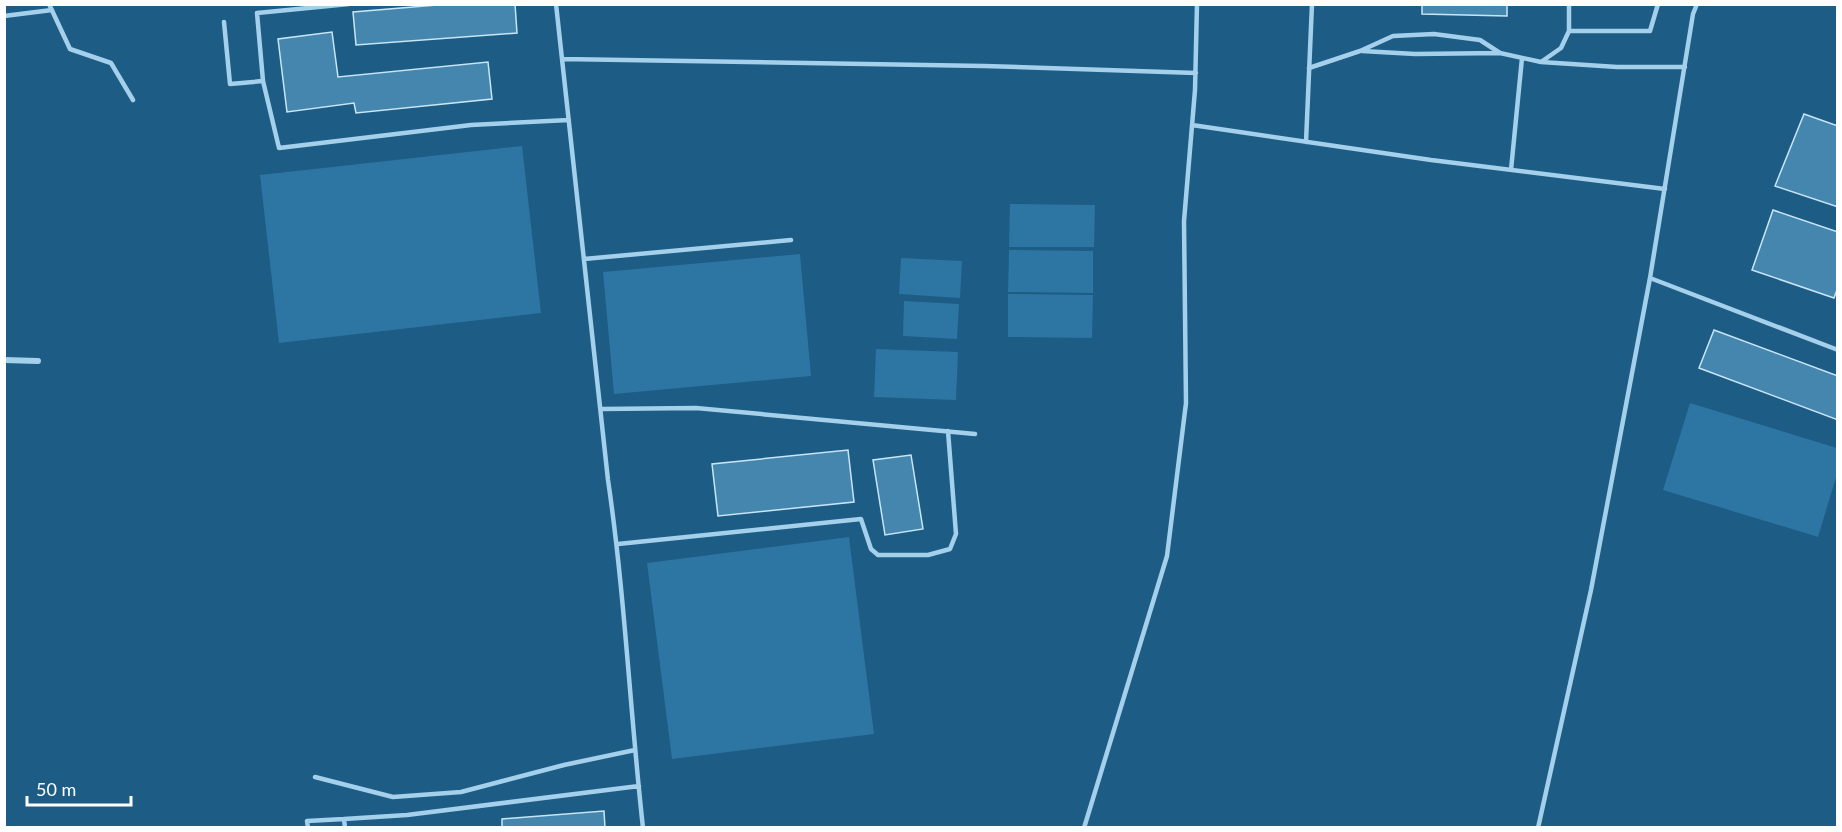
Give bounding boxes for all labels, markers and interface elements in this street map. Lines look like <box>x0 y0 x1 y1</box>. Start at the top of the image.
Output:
scale bar <box>27 769 130 807</box>
text: 50 m <box>36 778 76 800</box>

